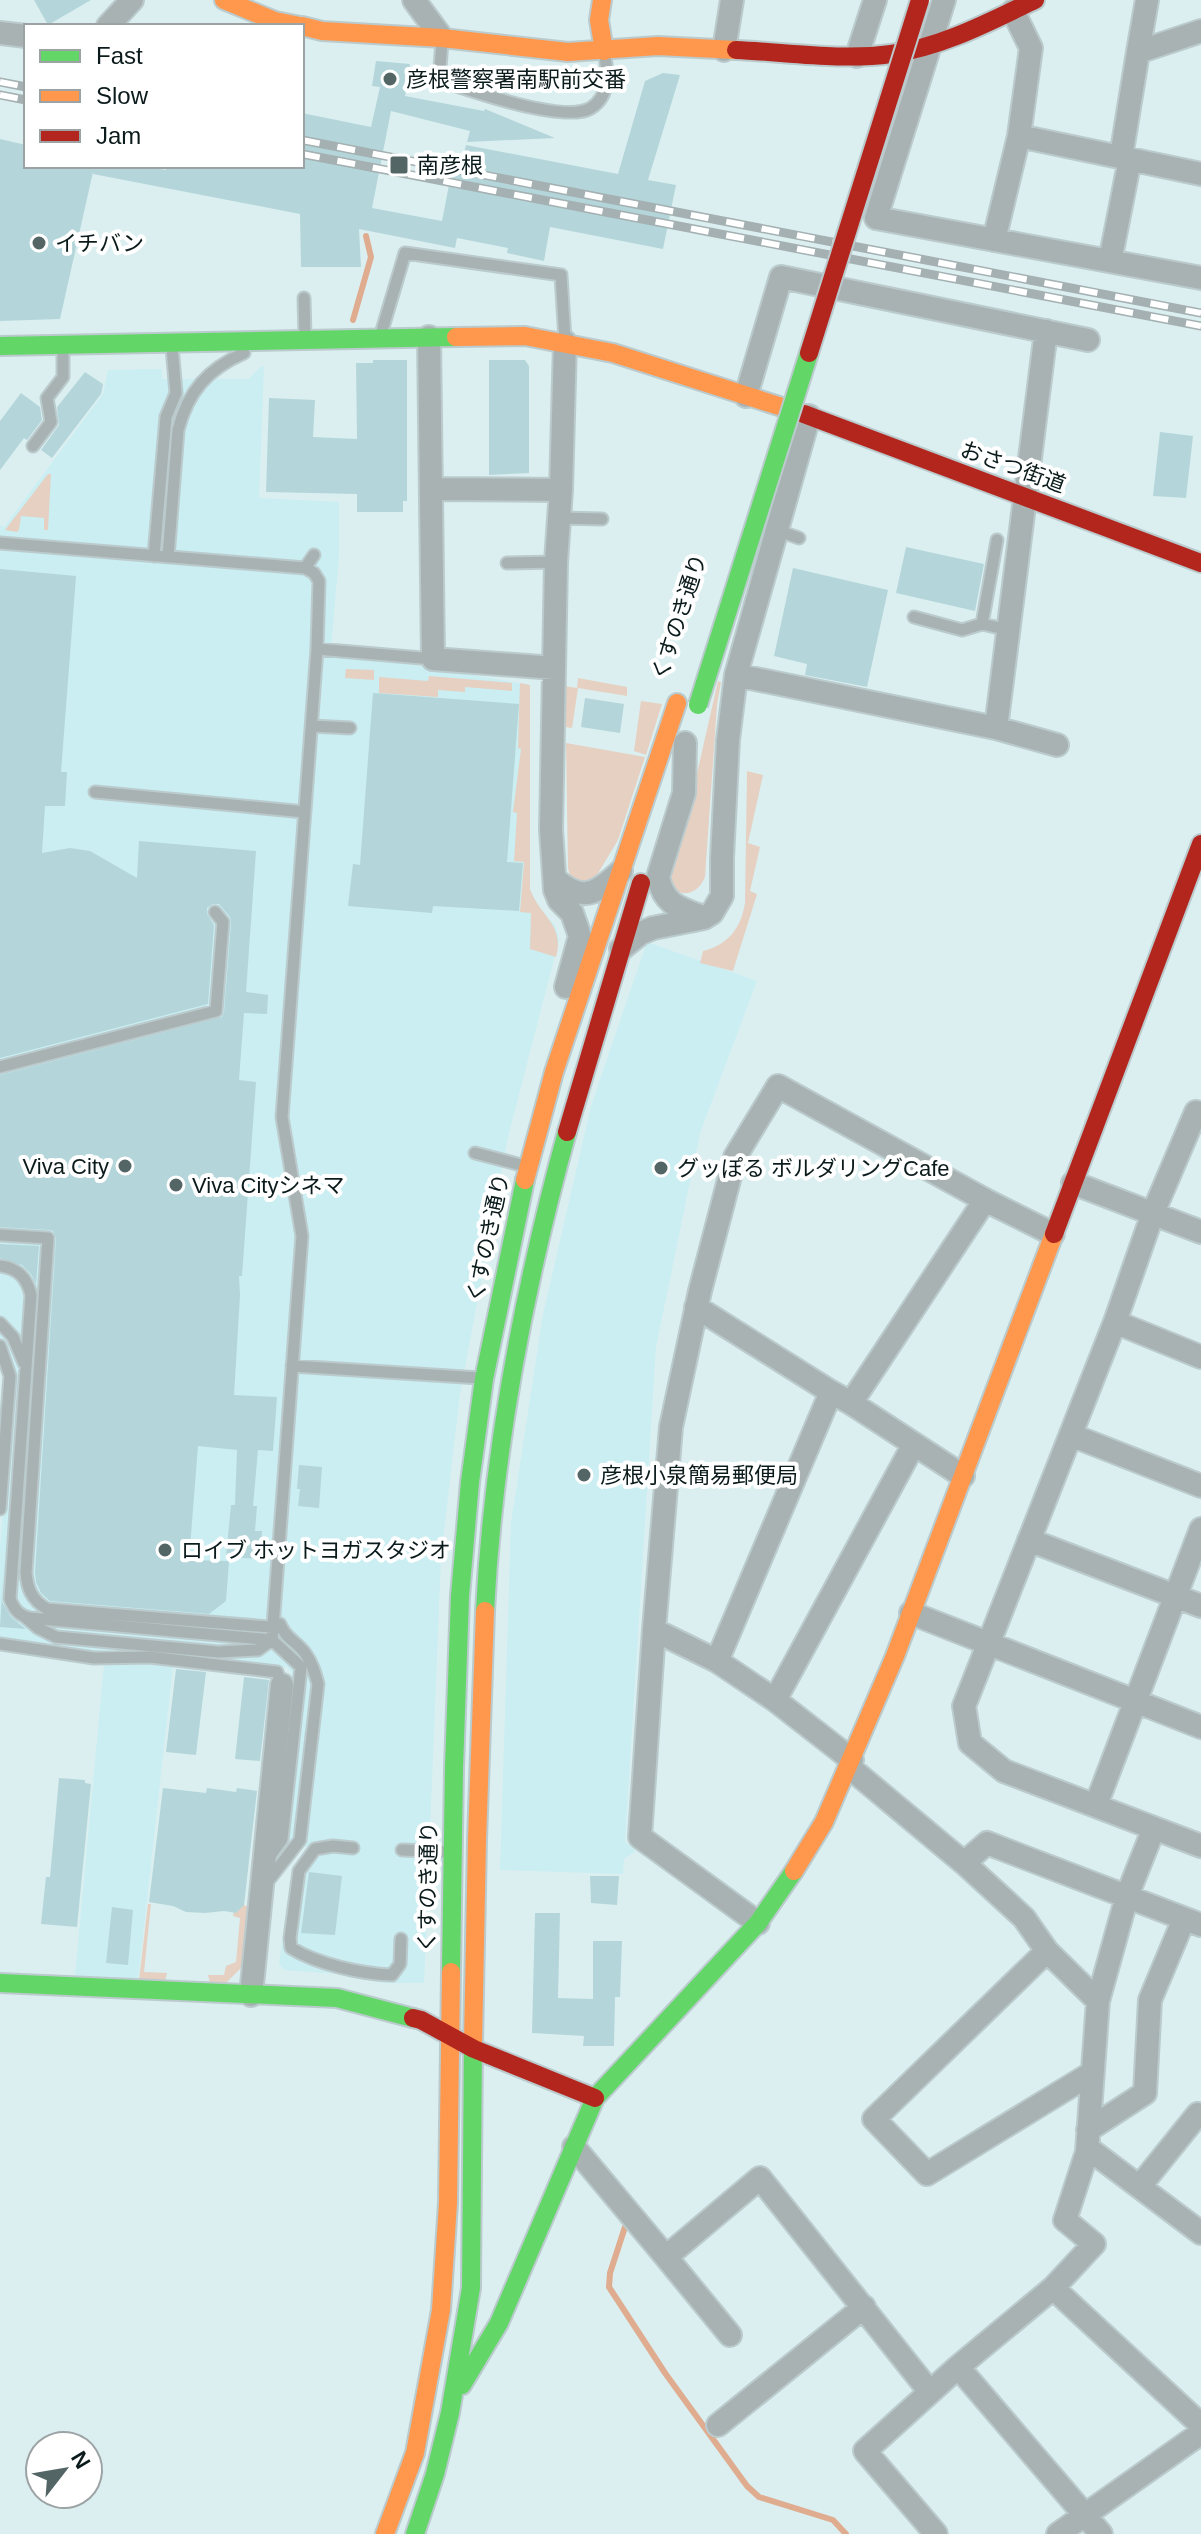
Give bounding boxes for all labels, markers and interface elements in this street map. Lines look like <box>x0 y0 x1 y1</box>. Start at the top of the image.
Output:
legend <box>24 24 304 168</box>
text: Fast <box>96 42 143 69</box>
place label: 彦根警察署南駅前交番 <box>406 67 626 92</box>
marker: 彦根警察署南駅前交番 <box>381 70 399 88</box>
text: Slow <box>96 82 149 109</box>
text: Jam <box>96 122 141 149</box>
place label: 南彦根 <box>417 153 483 178</box>
marker: 南彦根 <box>388 154 410 176</box>
place label: イチバン <box>55 231 144 256</box>
marker: イチバン <box>30 234 48 252</box>
street label: おさつ街道 <box>957 436 1069 498</box>
street label: くすのき通り <box>647 551 711 683</box>
place label: Viva City <box>23 1154 109 1179</box>
place label: グッぽる ボルダリングCafe <box>677 1156 950 1181</box>
marker: Viva City <box>116 1157 134 1175</box>
marker: グッぽる ボルダリングCafe <box>652 1159 670 1177</box>
street label: くすのき通り <box>462 1171 514 1305</box>
place label: Viva Cityシネマ <box>192 1173 344 1198</box>
marker: Viva Cityシネマ <box>167 1176 185 1194</box>
place label: 彦根小泉簡易郵便局 <box>600 1463 798 1488</box>
marker: 彦根小泉簡易郵便局 <box>575 1466 593 1484</box>
place label: ロイブ ホットヨガスタジオ <box>181 1538 451 1563</box>
marker: ロイブ ホットヨガスタジオ <box>156 1541 174 1559</box>
street label: くすのき通り <box>414 1821 442 1953</box>
north arrow <box>24 2430 104 2510</box>
text: N <box>66 2447 96 2473</box>

